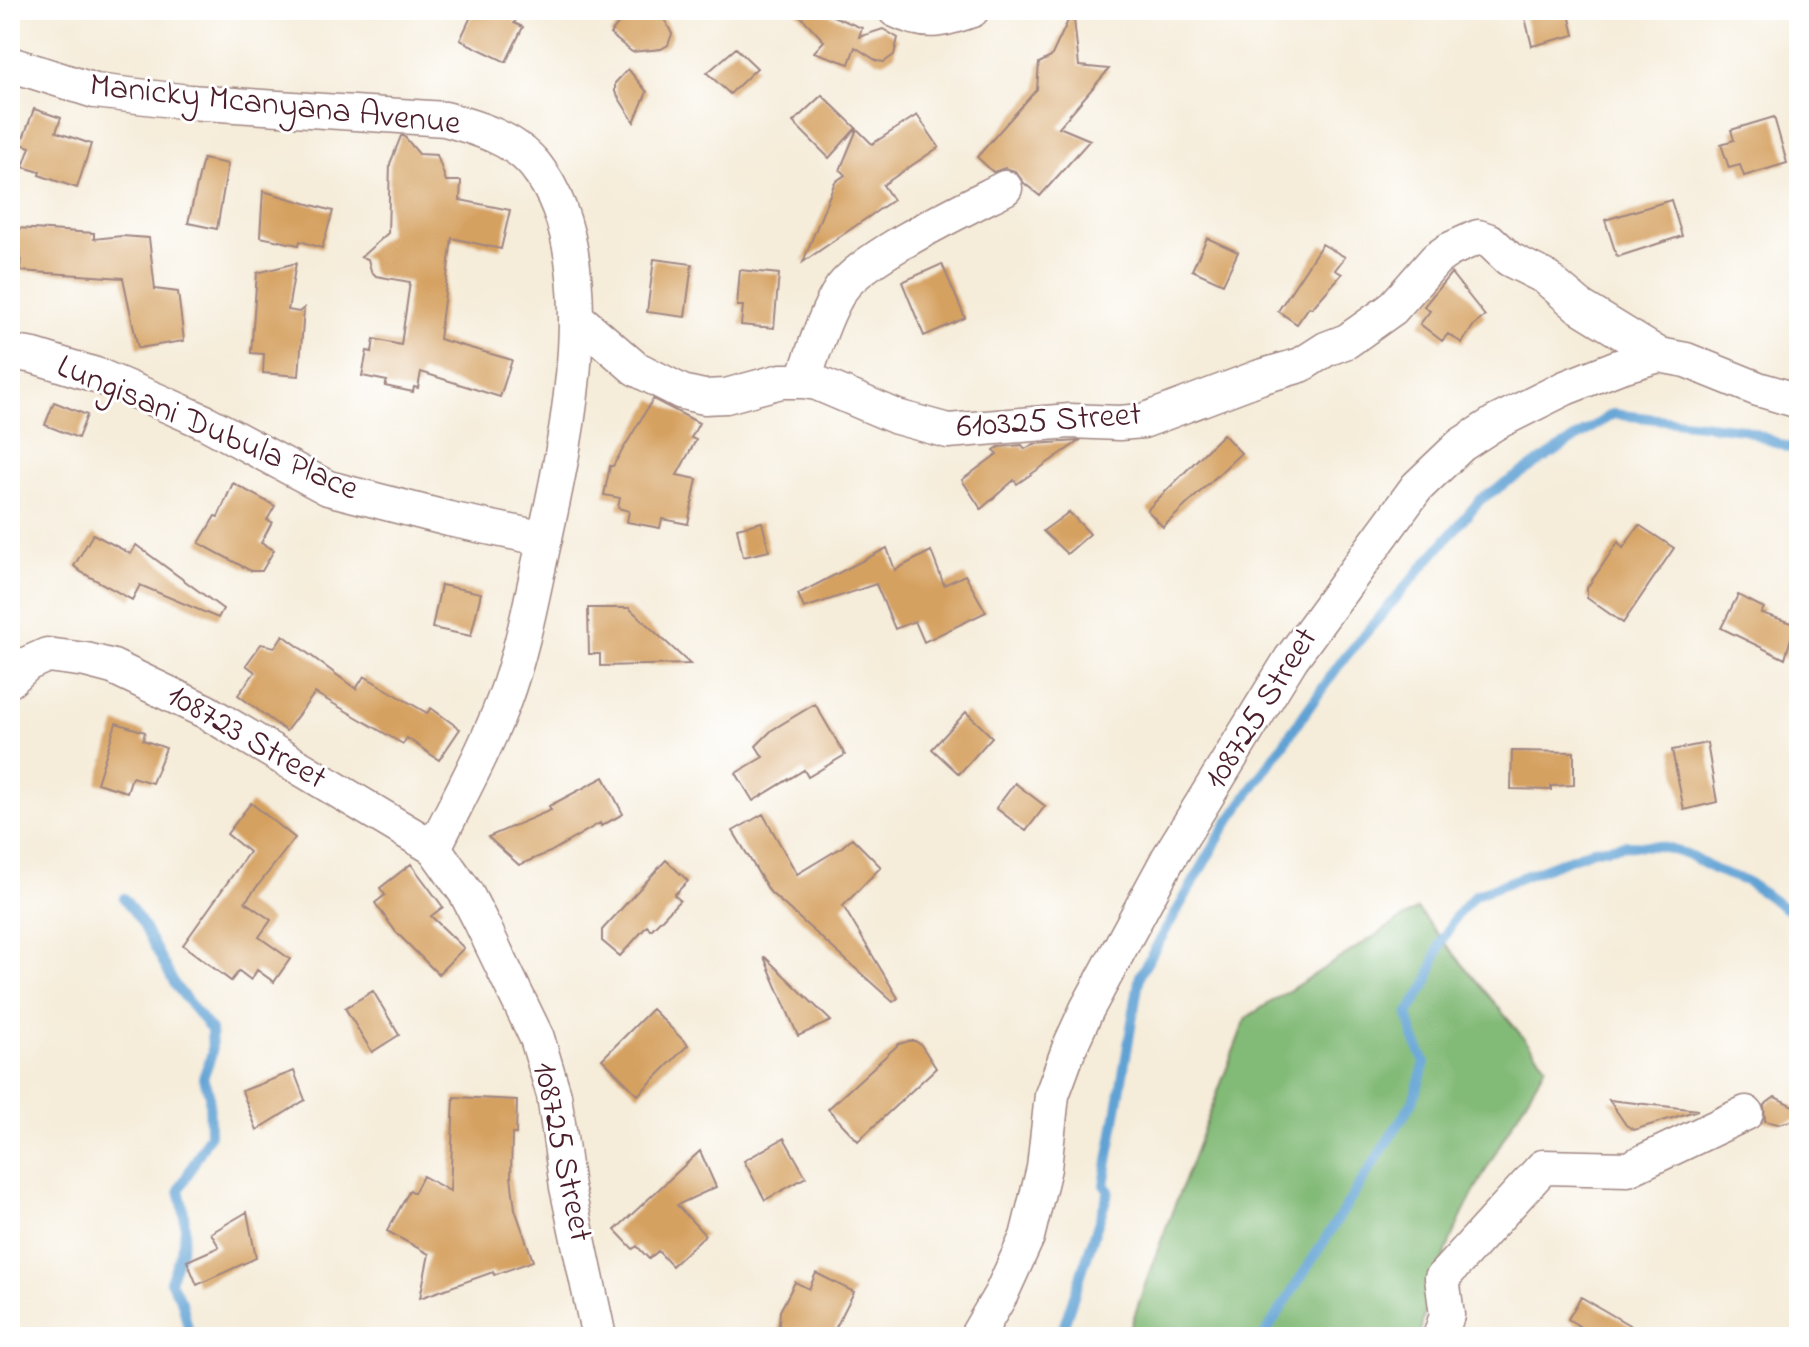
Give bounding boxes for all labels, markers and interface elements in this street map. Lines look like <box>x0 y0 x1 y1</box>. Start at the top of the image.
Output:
street label: Manicky Mcanyana Avenue <box>87 62 464 150</box>
street label: Lungisani Dubula Place <box>48 343 366 515</box>
street label: 610325 Street <box>955 391 1143 453</box>
street label: 108725 Street <box>1192 618 1332 800</box>
street label: 108723 Street <box>157 672 335 804</box>
street label: 108725 Street <box>518 1057 604 1247</box>

